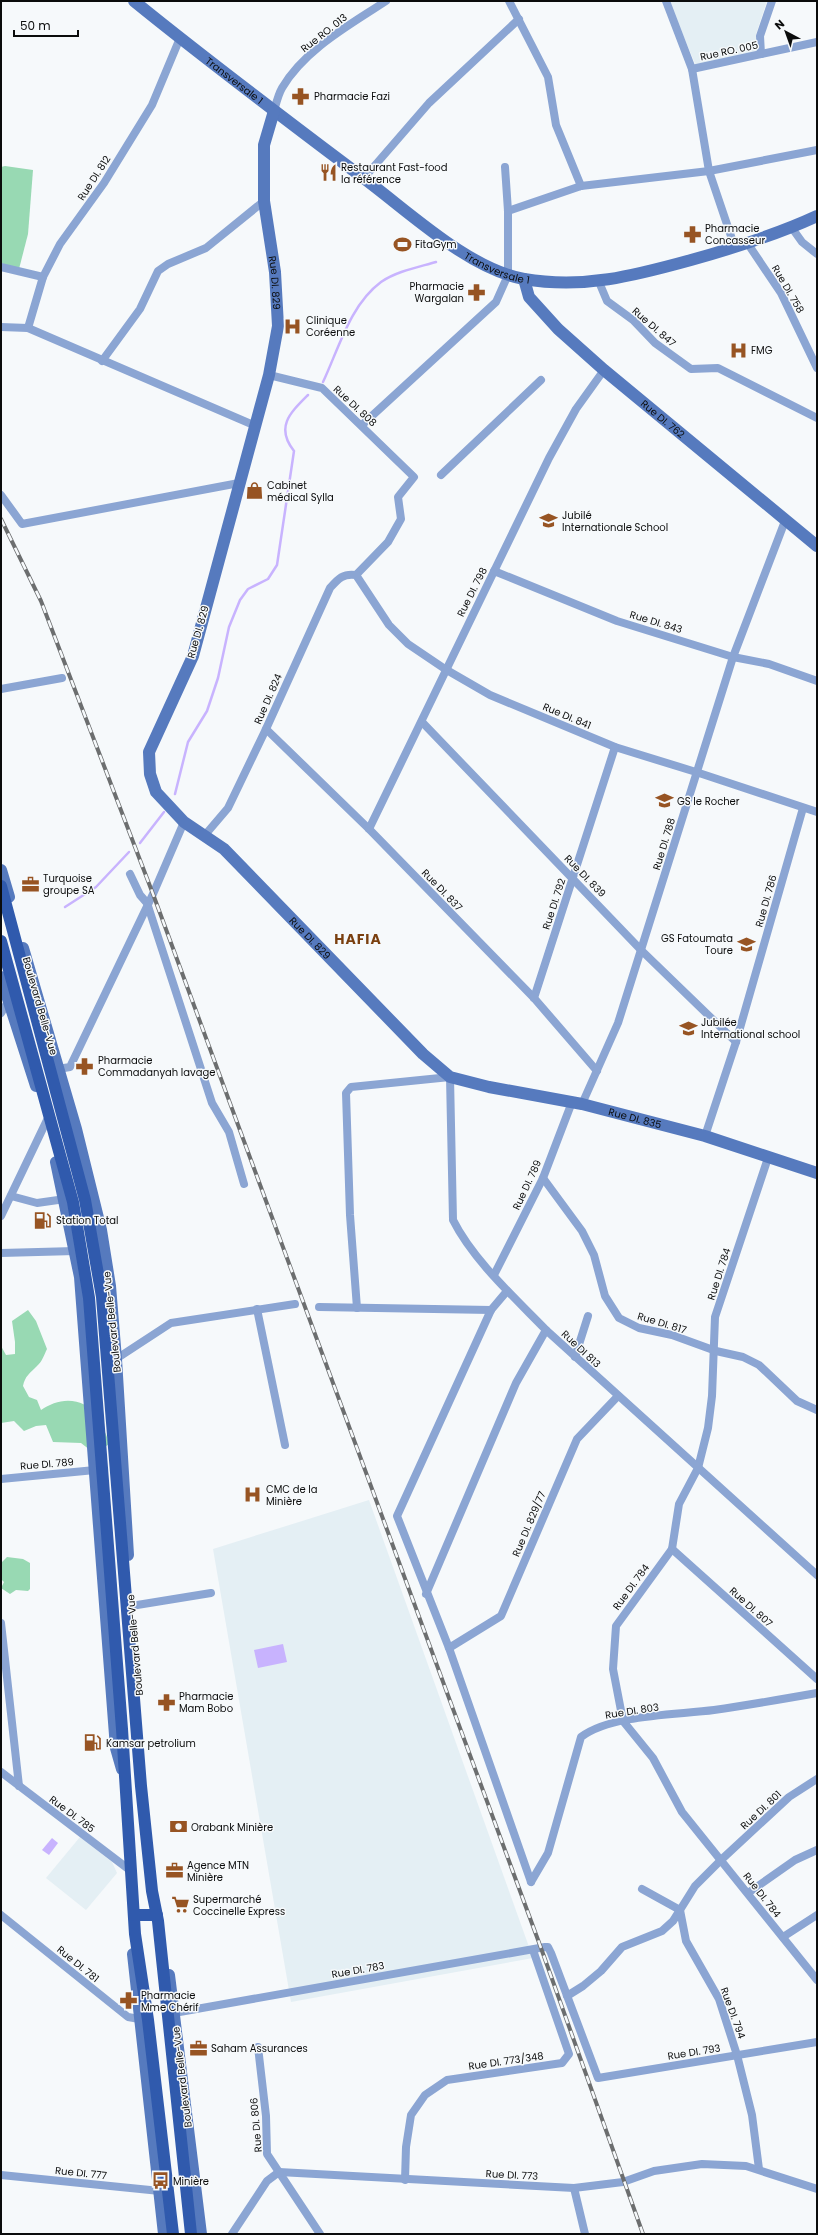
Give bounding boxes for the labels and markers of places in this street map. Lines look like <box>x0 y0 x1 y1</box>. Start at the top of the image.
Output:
pharmacy icon: Pharmacie Fazi <box>291 86 311 106</box>
place label: Pharmacie Fazi <box>314 89 390 104</box>
place label: Restaurant Fast-food la référence <box>341 160 448 187</box>
restaurant icon: Restaurant Fast-food la référence <box>318 163 338 183</box>
place label: Pharmacie Concasseur <box>705 221 765 248</box>
pharmacy icon: Pharmacie Concasseur <box>682 224 702 244</box>
sports icon: FitaGym <box>392 234 412 254</box>
place label: FitaGym <box>415 237 457 252</box>
place label: Pharmacie Wargalan <box>410 279 464 306</box>
pharmacy icon: Pharmacie Wargalan <box>467 282 487 302</box>
place label: Clinique Coréenne <box>306 313 355 340</box>
hospital icon: Clinique Coréenne <box>283 316 303 336</box>
hospital icon: FMG <box>728 340 748 360</box>
place label: FMG <box>751 343 773 358</box>
place label: Cabinet médical Sylla <box>267 478 334 505</box>
shop icon: Cabinet médical Sylla <box>244 481 264 501</box>
place label: Jubilé Internationale School <box>562 508 668 535</box>
school or university icon: Jubilé Internationale School <box>539 511 559 531</box>
school or university icon: GS le Rocher <box>654 791 674 811</box>
place label: GS le Rocher <box>677 794 740 809</box>
place label: Turquoise groupe SA <box>43 871 95 898</box>
office icon: Turquoise groupe SA <box>20 874 40 894</box>
place label: GS Fatoumata Toure <box>661 931 733 958</box>
school or university icon: GS Fatoumata Toure <box>736 934 756 954</box>
place label: Jubilée International school <box>701 1015 800 1042</box>
school or university icon: Jubilée International school <box>678 1018 698 1038</box>
place label: Pharmacie Commadanyah lavage <box>98 1053 215 1080</box>
pharmacy icon: Pharmacie Commadanyah lavage <box>75 1056 95 1076</box>
fuel station icon: Station Total <box>33 1210 53 1230</box>
place label: Station Total <box>56 1213 119 1228</box>
place label: CMC de la Minière <box>266 1482 318 1509</box>
hospital icon: CMC de la Minière <box>243 1485 263 1505</box>
place label: Pharmacie Mam Bobo <box>179 1689 233 1716</box>
pharmacy icon: Pharmacie Mam Bobo <box>156 1692 176 1712</box>
fuel station icon: Kamsar petrolium <box>83 1733 103 1753</box>
place label: Kamsar petrolium <box>106 1736 196 1751</box>
bank icon: Orabank Minière <box>168 1817 188 1837</box>
place label: Orabank Minière <box>191 1820 273 1835</box>
place label: Agence MTN Minière <box>187 1858 249 1885</box>
office icon: Agence MTN Minière <box>164 1861 184 1881</box>
place label: Supermarché Coccinelle Express <box>193 1892 285 1919</box>
supermarket icon: Supermarché Coccinelle Express <box>170 1895 190 1915</box>
place label: Pharmacie Mme Chérif <box>141 1988 199 2015</box>
pharmacy icon: Pharmacie Mme Chérif <box>118 1991 138 2011</box>
office icon: Saham Assurances <box>188 2038 208 2058</box>
place label: Saham Assurances <box>211 2041 308 2056</box>
bus stop icon: Minière <box>150 2171 170 2191</box>
place label: Minière <box>173 2174 209 2189</box>

